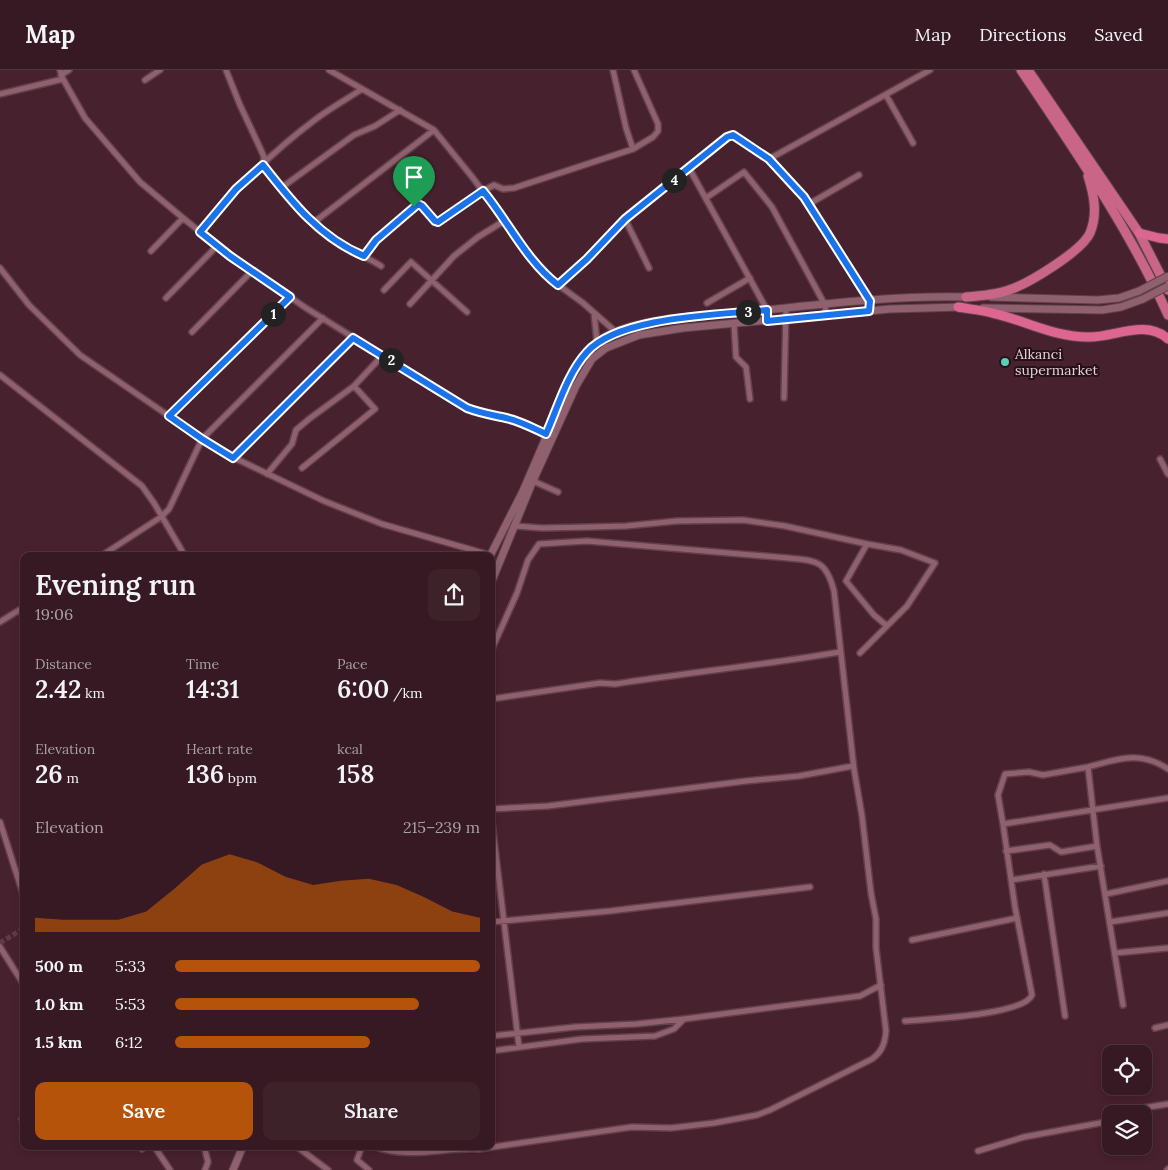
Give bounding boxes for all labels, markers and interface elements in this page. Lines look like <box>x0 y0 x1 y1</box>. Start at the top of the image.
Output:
text: Map <box>25 19 75 50</box>
text: Map <box>915 23 951 46</box>
text: Directions <box>979 23 1066 46</box>
text: Saved <box>1094 23 1143 46</box>
pin <box>393 156 435 207</box>
icon: arrive <box>400 163 428 191</box>
pin: 4 <box>662 168 686 192</box>
text: 4 <box>671 171 678 189</box>
pin: 3 <box>736 300 760 324</box>
pin: 1 <box>260 302 286 326</box>
text: 3 <box>745 303 752 321</box>
text: 1 <box>271 305 276 323</box>
place label: Alkanci supermarket <box>1014 345 1099 379</box>
pin: 2 <box>378 348 404 372</box>
text: 2 <box>388 351 395 369</box>
marker: Alkanci supermarket <box>999 356 1011 368</box>
text: Evening run <box>35 567 196 603</box>
button: share <box>428 569 480 621</box>
text: 19:06 <box>35 604 73 624</box>
text: Distance <box>35 655 92 673</box>
text: Time <box>186 655 219 673</box>
text: Pace <box>337 655 368 673</box>
text: 2.42 <box>35 673 81 705</box>
text: 14:31 <box>186 673 239 705</box>
text: 6:00 <box>337 673 389 705</box>
text: km <box>81 684 105 702</box>
text: /km <box>389 684 423 702</box>
text: Elevation <box>35 740 95 758</box>
text: Heart rate <box>186 740 253 758</box>
text: kcal <box>337 740 363 758</box>
text: 26 <box>35 758 63 790</box>
text: 136 <box>186 758 224 790</box>
text: 158 <box>337 758 375 790</box>
text: m <box>63 769 79 787</box>
text: bpm <box>224 769 257 787</box>
text: Elevation <box>35 817 104 837</box>
text: 215–239 m <box>403 817 480 837</box>
text: 500 m <box>35 956 83 976</box>
text: 5:33 <box>115 956 146 976</box>
text: 1.0 km <box>35 994 84 1014</box>
text: 5:53 <box>115 994 145 1014</box>
text: 1.5 km <box>35 1032 82 1052</box>
text: 6:12 <box>115 1032 143 1052</box>
map controls <box>1102 1045 1152 1155</box>
button: locate <box>1102 1045 1152 1095</box>
button: Save <box>35 1082 253 1140</box>
button: Share <box>263 1082 480 1140</box>
button: layers <box>1102 1105 1152 1155</box>

